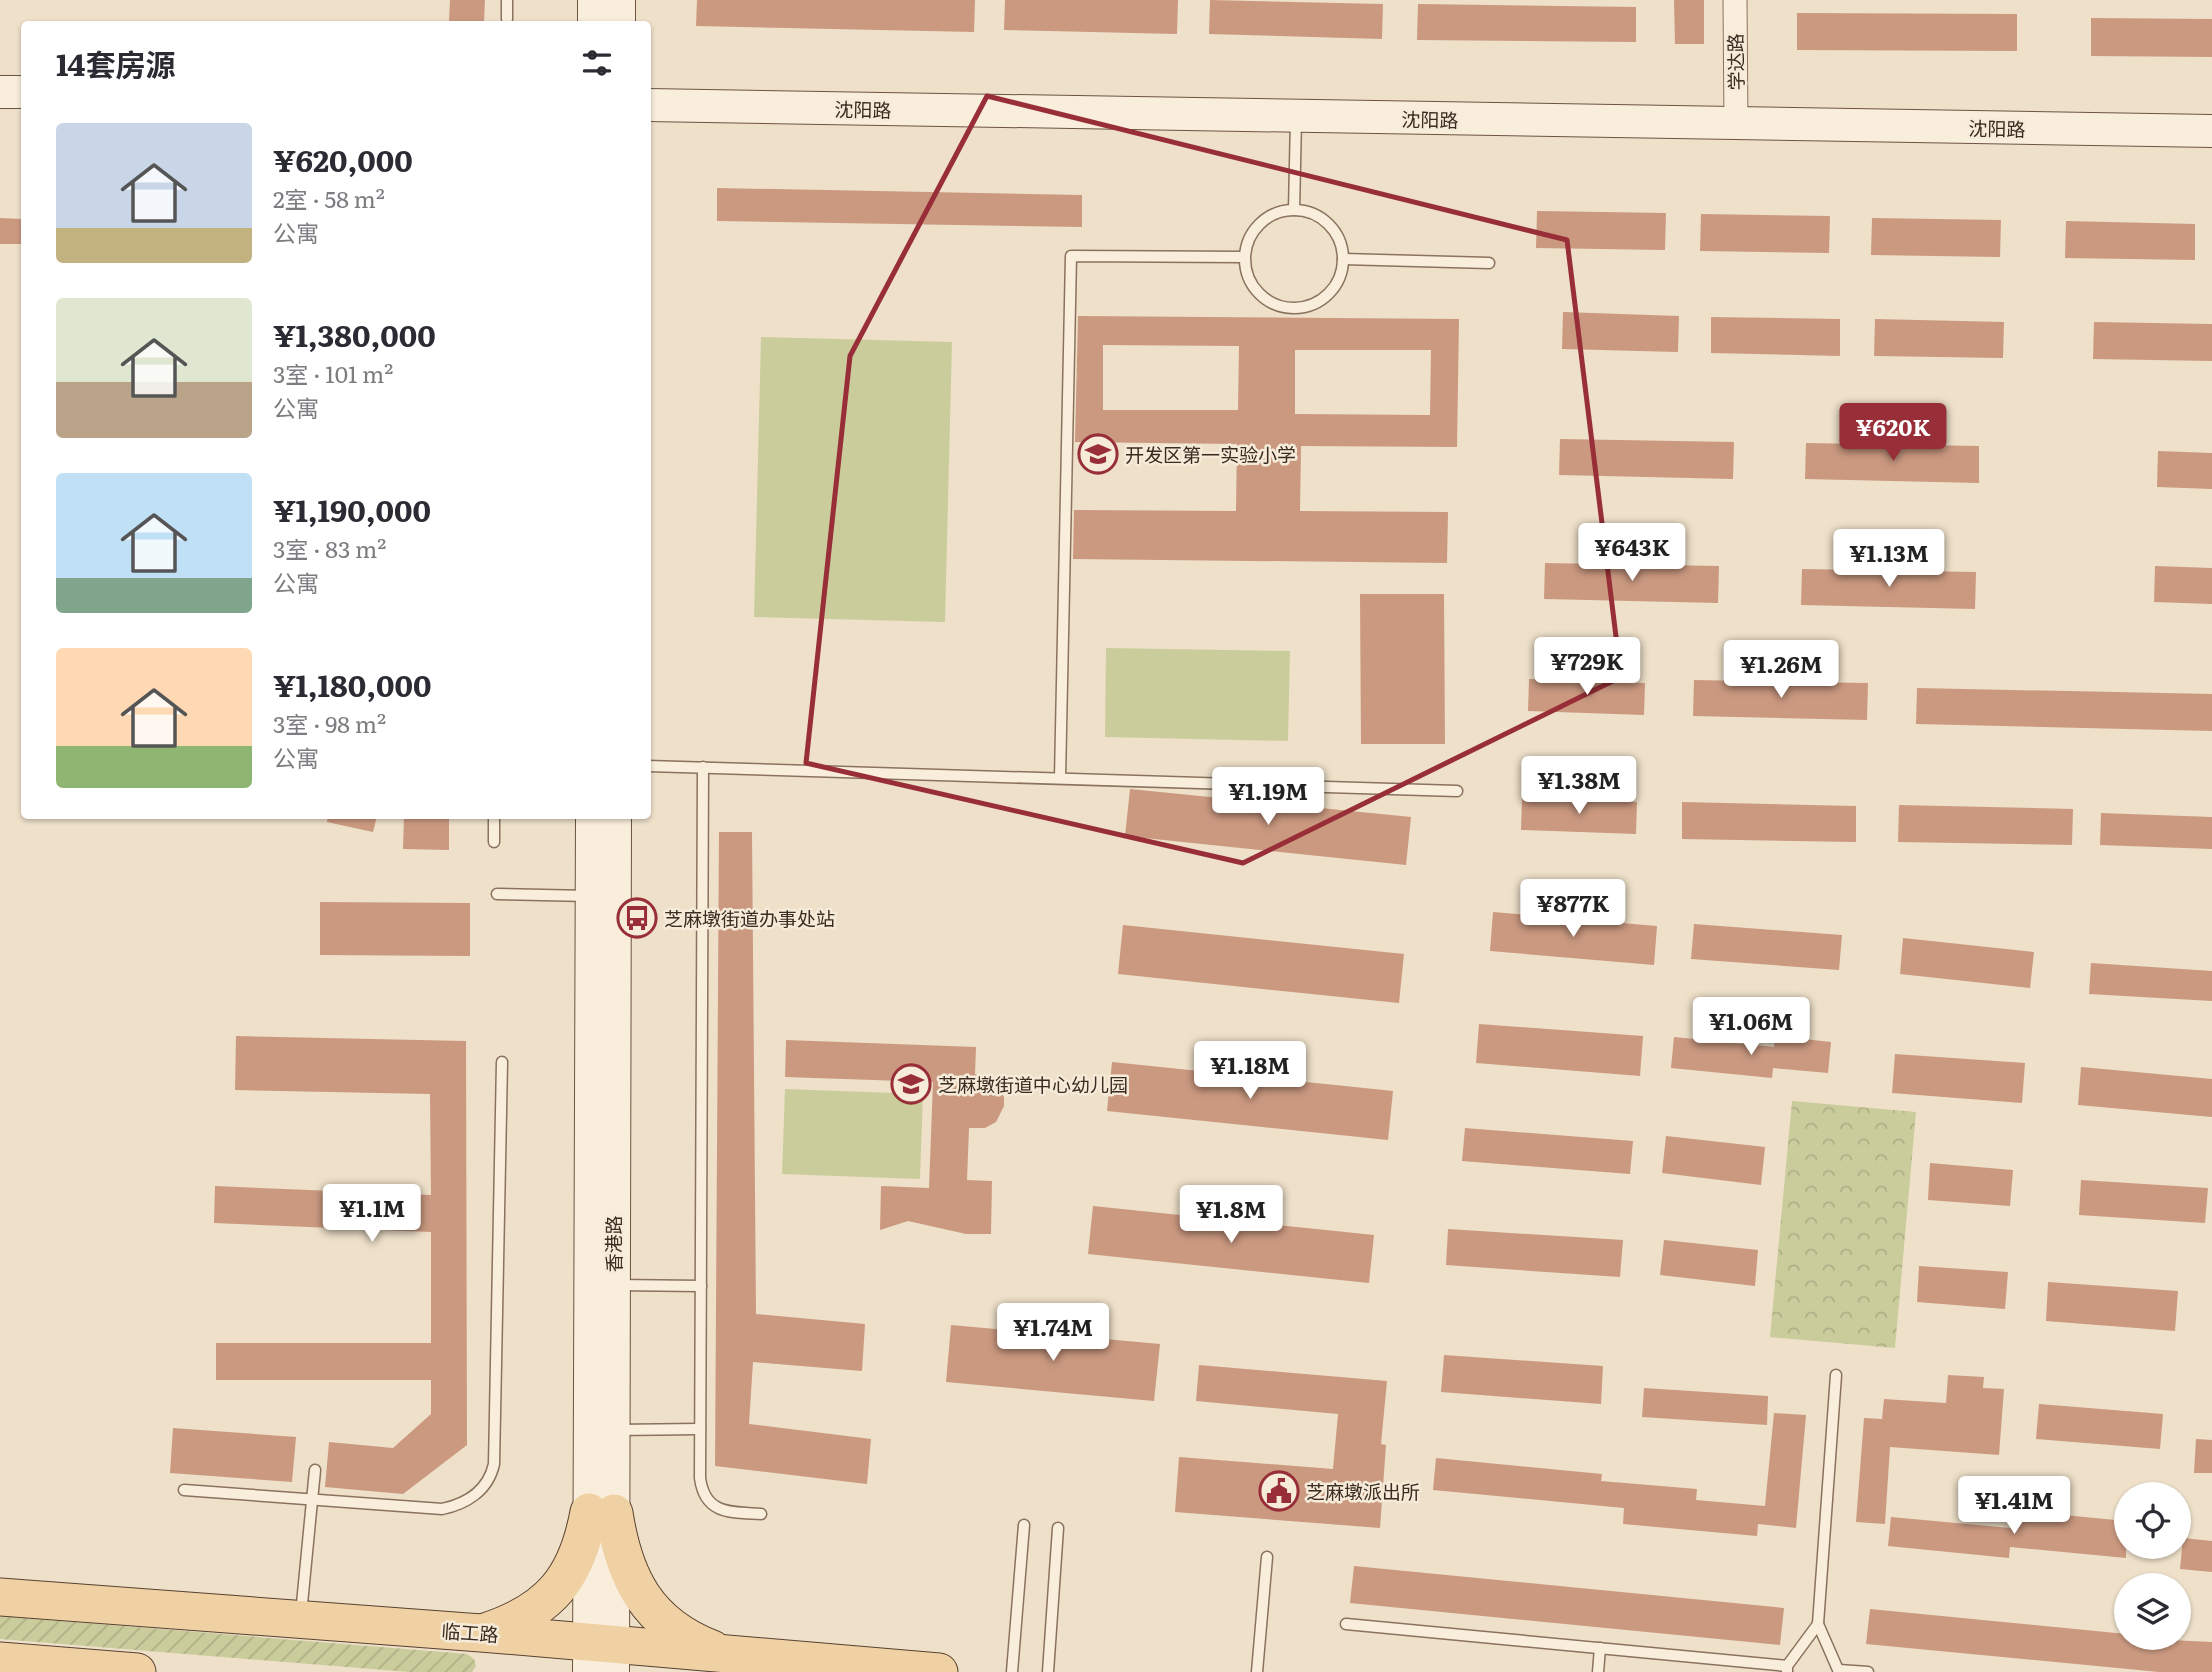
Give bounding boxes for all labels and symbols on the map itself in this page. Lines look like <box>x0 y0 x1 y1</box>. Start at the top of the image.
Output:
street label: 学达路 <box>1721 33 1749 91</box>
street label: 沈阳路 <box>834 95 892 123</box>
street label: 沈阳路 <box>1401 105 1459 133</box>
street label: 沈阳路 <box>1968 114 2026 142</box>
pin: ¥620K <box>1844 404 1942 463</box>
school or university icon: 开发区第一实验小学 <box>1077 433 1119 475</box>
place label: 开发区第一实验小学 <box>1125 440 1296 468</box>
pin: ¥643K <box>1583 524 1681 583</box>
pin: ¥1.13M <box>1832 530 1946 589</box>
pin: ¥729K <box>1538 638 1636 697</box>
pin: ¥1.26M <box>1724 640 1838 700</box>
pin: ¥1.38M <box>1522 756 1636 816</box>
pin: ¥1.19M <box>1211 768 1325 827</box>
pin: ¥877K <box>1524 880 1622 939</box>
bus stop icon: 芝麻墩街道办事处站 <box>616 897 658 939</box>
place label: 芝麻墩街道办事处站 <box>664 904 835 932</box>
pin: ¥1.06M <box>1694 998 1808 1057</box>
pin: ¥1.18M <box>1193 1042 1307 1101</box>
school or university icon: 芝麻墩街道中心幼儿园 <box>890 1063 932 1105</box>
place label: 芝麻墩街道中心幼儿园 <box>938 1070 1128 1098</box>
pin: ¥1.1M <box>323 1184 421 1244</box>
pin: ¥1.8M <box>1182 1186 1280 1245</box>
street label: 香港路 <box>599 1215 627 1273</box>
pin: ¥1.74M <box>996 1304 1110 1363</box>
public building icon: 芝麻墩派出所 <box>1258 1470 1300 1512</box>
pin: ¥1.41M <box>1957 1476 2071 1536</box>
place label: 芝麻墩派出所 <box>1306 1477 1420 1505</box>
street label: 临工路 <box>441 1616 499 1648</box>

